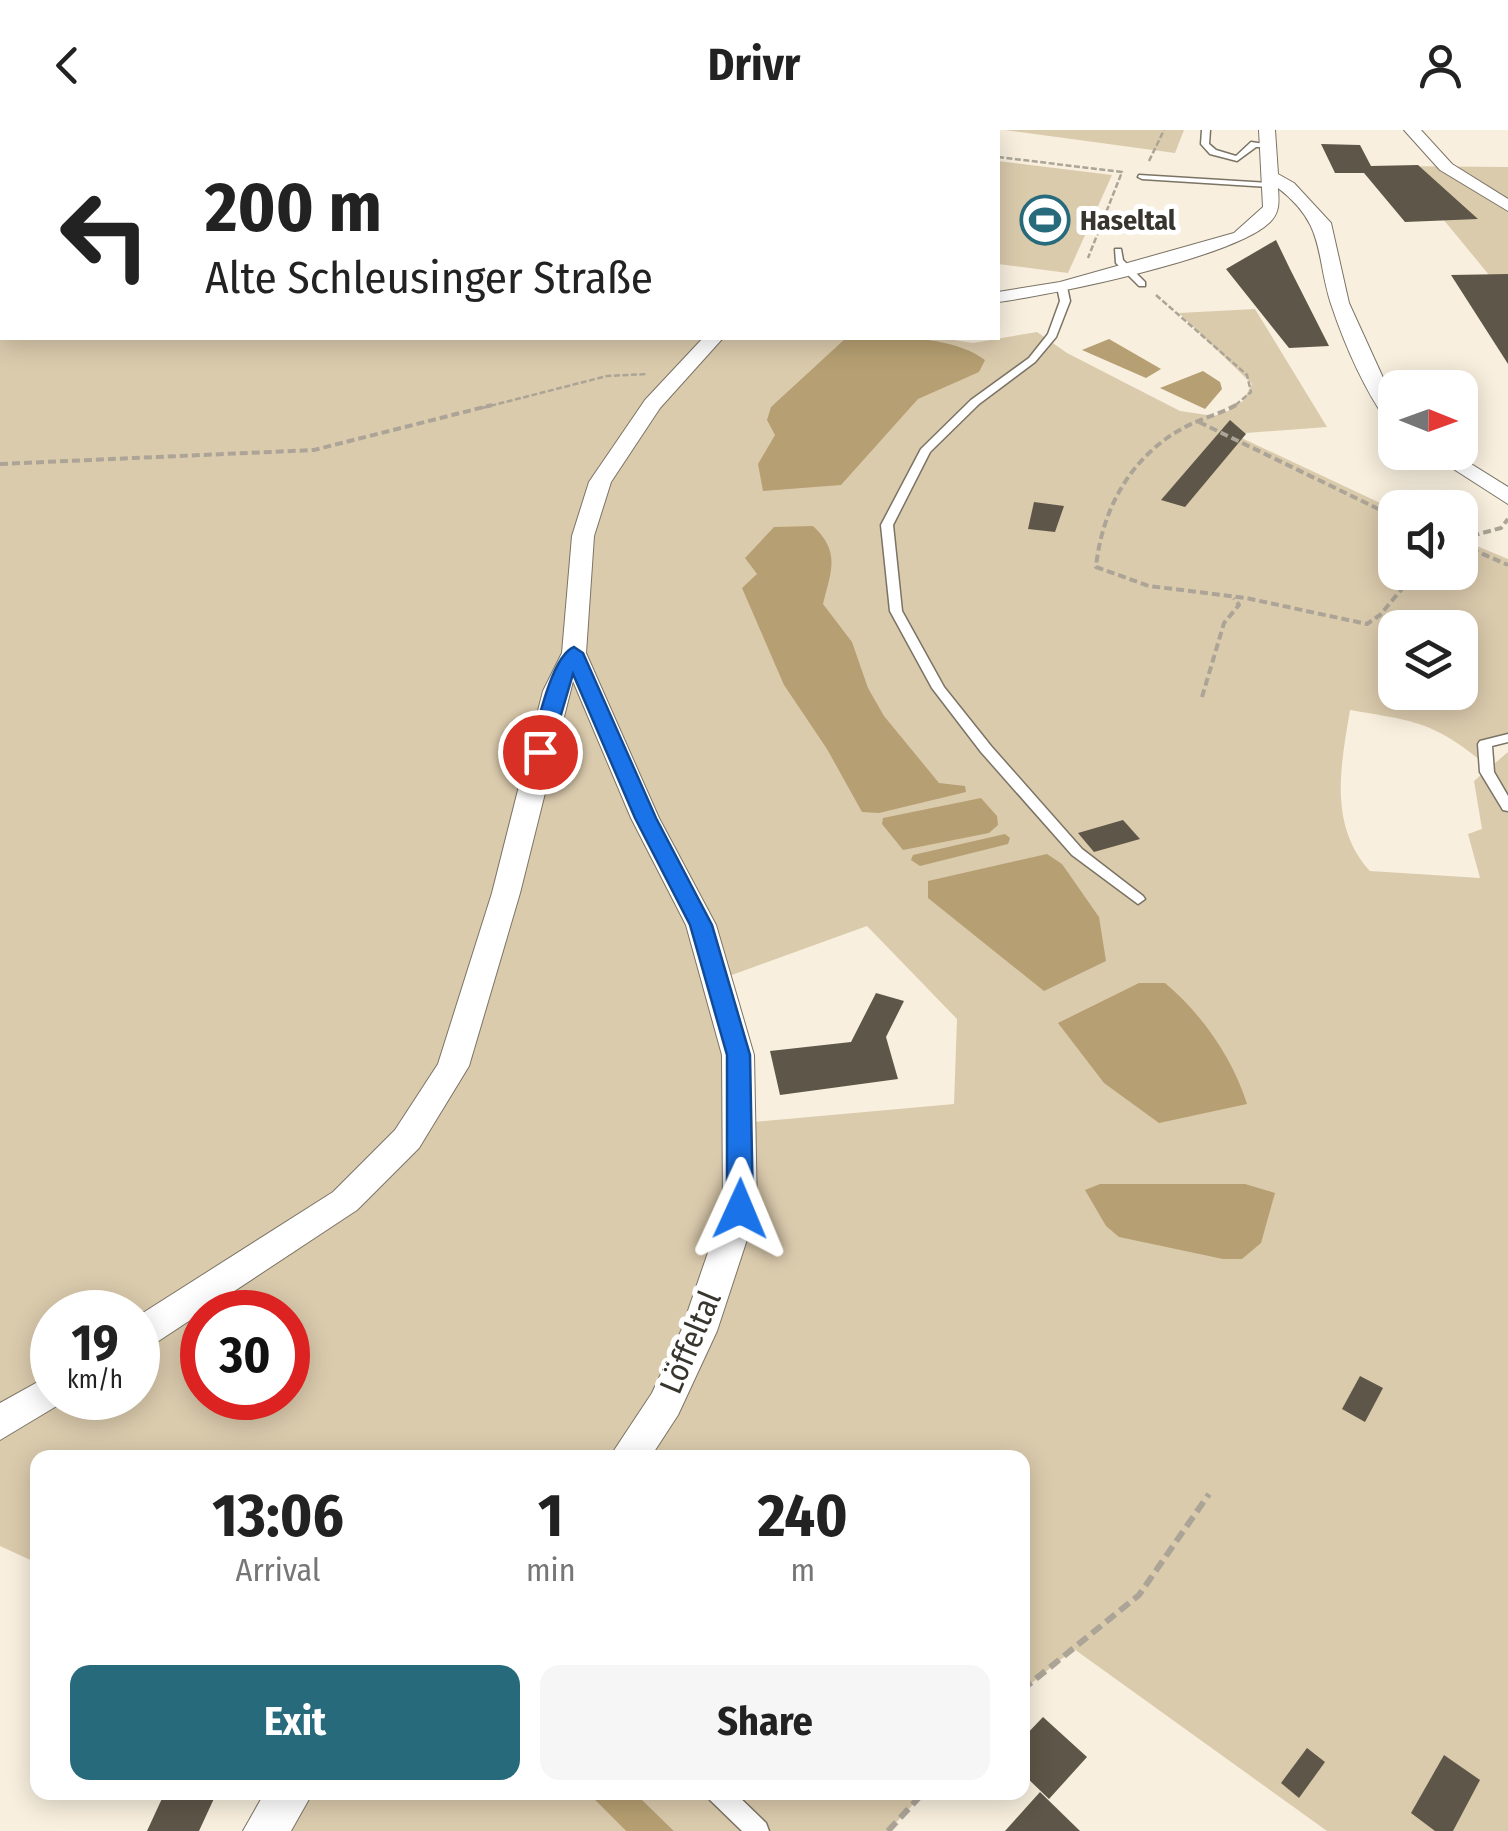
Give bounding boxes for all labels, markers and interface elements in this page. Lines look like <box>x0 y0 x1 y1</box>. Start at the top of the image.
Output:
icon: back <box>40 38 95 93</box>
text: Drivr <box>708 38 800 92</box>
icon: person <box>1413 38 1468 93</box>
text: 200 m <box>205 166 382 250</box>
icon: left <box>40 170 170 300</box>
sports icon: Haseltal <box>1019 194 1071 246</box>
place label: Haseltal <box>1080 204 1176 237</box>
text: Alte Schleusinger Straße <box>205 251 653 305</box>
north arrow <box>1378 370 1478 470</box>
map controls <box>1378 370 1478 710</box>
button: sound <box>1378 490 1478 590</box>
button: layers <box>1378 610 1478 710</box>
pin <box>498 710 583 795</box>
icon: arrive <box>513 725 568 780</box>
position arrow <box>688 1157 792 1261</box>
street label: Löffeltal <box>651 1285 729 1399</box>
speed limit sign: 30 <box>180 1290 310 1420</box>
text: 19 <box>71 1313 118 1373</box>
text: km/h <box>67 1365 123 1395</box>
text: 13:06 <box>212 1480 344 1552</box>
text: 1 <box>538 1480 563 1552</box>
text: 240 <box>758 1480 848 1552</box>
text: Arrival <box>236 1551 320 1589</box>
text: min <box>526 1551 576 1589</box>
text: m <box>790 1551 815 1589</box>
button: Exit <box>70 1665 520 1780</box>
button: Share <box>540 1665 990 1780</box>

